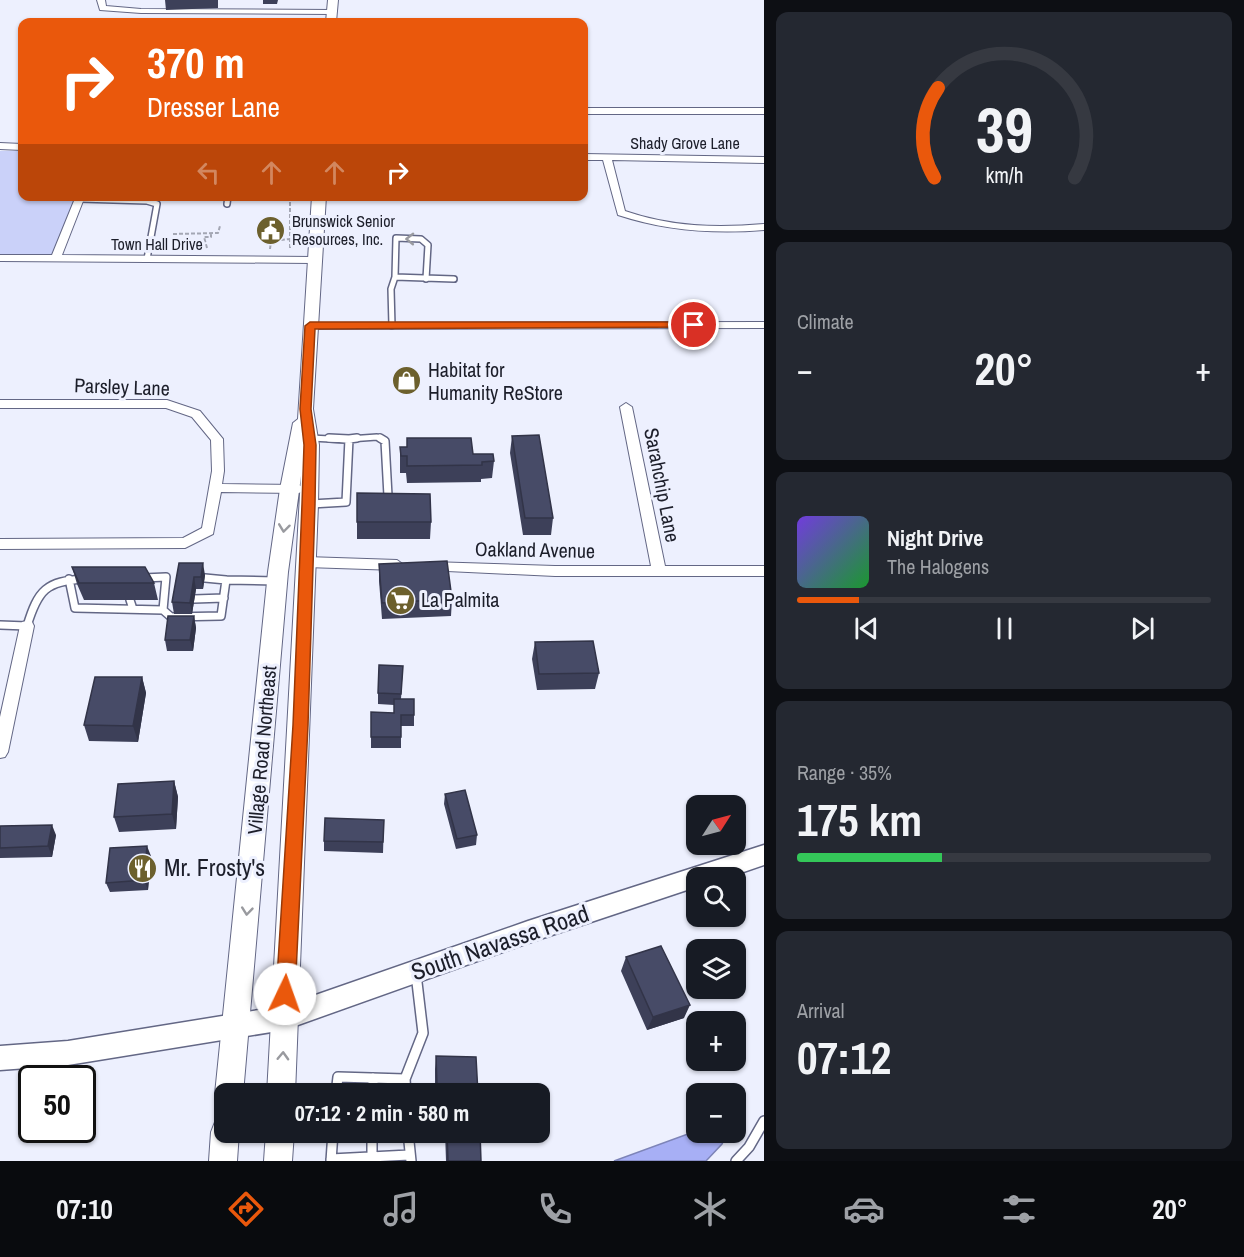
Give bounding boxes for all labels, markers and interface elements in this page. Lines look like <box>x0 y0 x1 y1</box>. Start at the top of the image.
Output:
text: 370 m <box>147 35 245 91</box>
icon: right <box>48 42 126 120</box>
text: 39 <box>976 87 1032 171</box>
text: Dresser Lane <box>147 89 280 125</box>
street label: Shady Grove Lane <box>630 132 740 154</box>
icon: left <box>192 156 225 189</box>
icon: ahead <box>255 156 288 189</box>
icon: ahead <box>318 156 351 189</box>
icon: right <box>381 156 414 189</box>
text: km/h <box>985 161 1023 190</box>
place label: Brunswick Senior Resources, Inc. <box>292 210 395 250</box>
public building icon: Brunswick Senior Resources, Inc. <box>255 214 287 246</box>
street label: Town Hall Drive <box>111 233 203 255</box>
one-way arrow <box>406 233 415 245</box>
pin <box>668 299 719 350</box>
icon: arrive <box>677 308 710 341</box>
text: Climate <box>797 308 854 335</box>
text: 20° <box>974 338 1034 399</box>
text: − <box>797 347 813 391</box>
text: + <box>1195 347 1211 391</box>
place label: Habitat for Humanity ReStore <box>428 356 563 406</box>
shop icon: Habitat for Humanity ReStore <box>391 365 423 397</box>
street label: Parsley Lane <box>74 371 170 402</box>
street label: Sarahchip Lane <box>638 425 687 544</box>
text: Night Drive <box>887 523 983 553</box>
one-way arrow <box>278 524 290 533</box>
street label: Oakland Avenue <box>475 535 595 564</box>
text: The Halogens <box>887 553 989 580</box>
supermarket icon: La Palmita <box>384 584 416 616</box>
place label: La Palmita <box>421 586 499 613</box>
icon: previous <box>850 612 883 645</box>
icon: pause <box>988 612 1021 645</box>
icon: next <box>1126 612 1159 645</box>
street label: Village Road Northeast <box>241 664 282 835</box>
text: Range · 35% <box>797 759 892 786</box>
text: 175 km <box>797 789 922 850</box>
north arrow <box>686 795 746 855</box>
map controls <box>686 795 746 1143</box>
place label: Mr. Frosty's <box>164 851 265 883</box>
restaurant icon: Mr. Frosty's <box>127 852 159 884</box>
button: search <box>686 867 746 927</box>
street label: South Navassa Road <box>407 897 593 987</box>
one-way arrow <box>241 906 254 915</box>
button: layers <box>686 939 746 999</box>
position arrow <box>253 962 317 1026</box>
text: Arrival <box>797 997 844 1024</box>
button: + <box>686 1011 746 1071</box>
text: 07:12 <box>797 1027 891 1088</box>
one-way arrow <box>276 1051 289 1060</box>
speed limit sign: 50 <box>18 1065 96 1143</box>
button: − <box>686 1083 746 1143</box>
text: 07:12 · 2 min · 580 m <box>295 1098 469 1128</box>
icon: directions <box>225 1188 267 1230</box>
icon: music <box>380 1188 422 1230</box>
icon: phone <box>534 1188 576 1230</box>
icon: climate <box>689 1188 731 1230</box>
icon: car <box>843 1188 885 1230</box>
icon: filters <box>998 1188 1040 1230</box>
text: 07:10 <box>56 1191 113 1227</box>
text: 20° <box>1152 1191 1188 1227</box>

